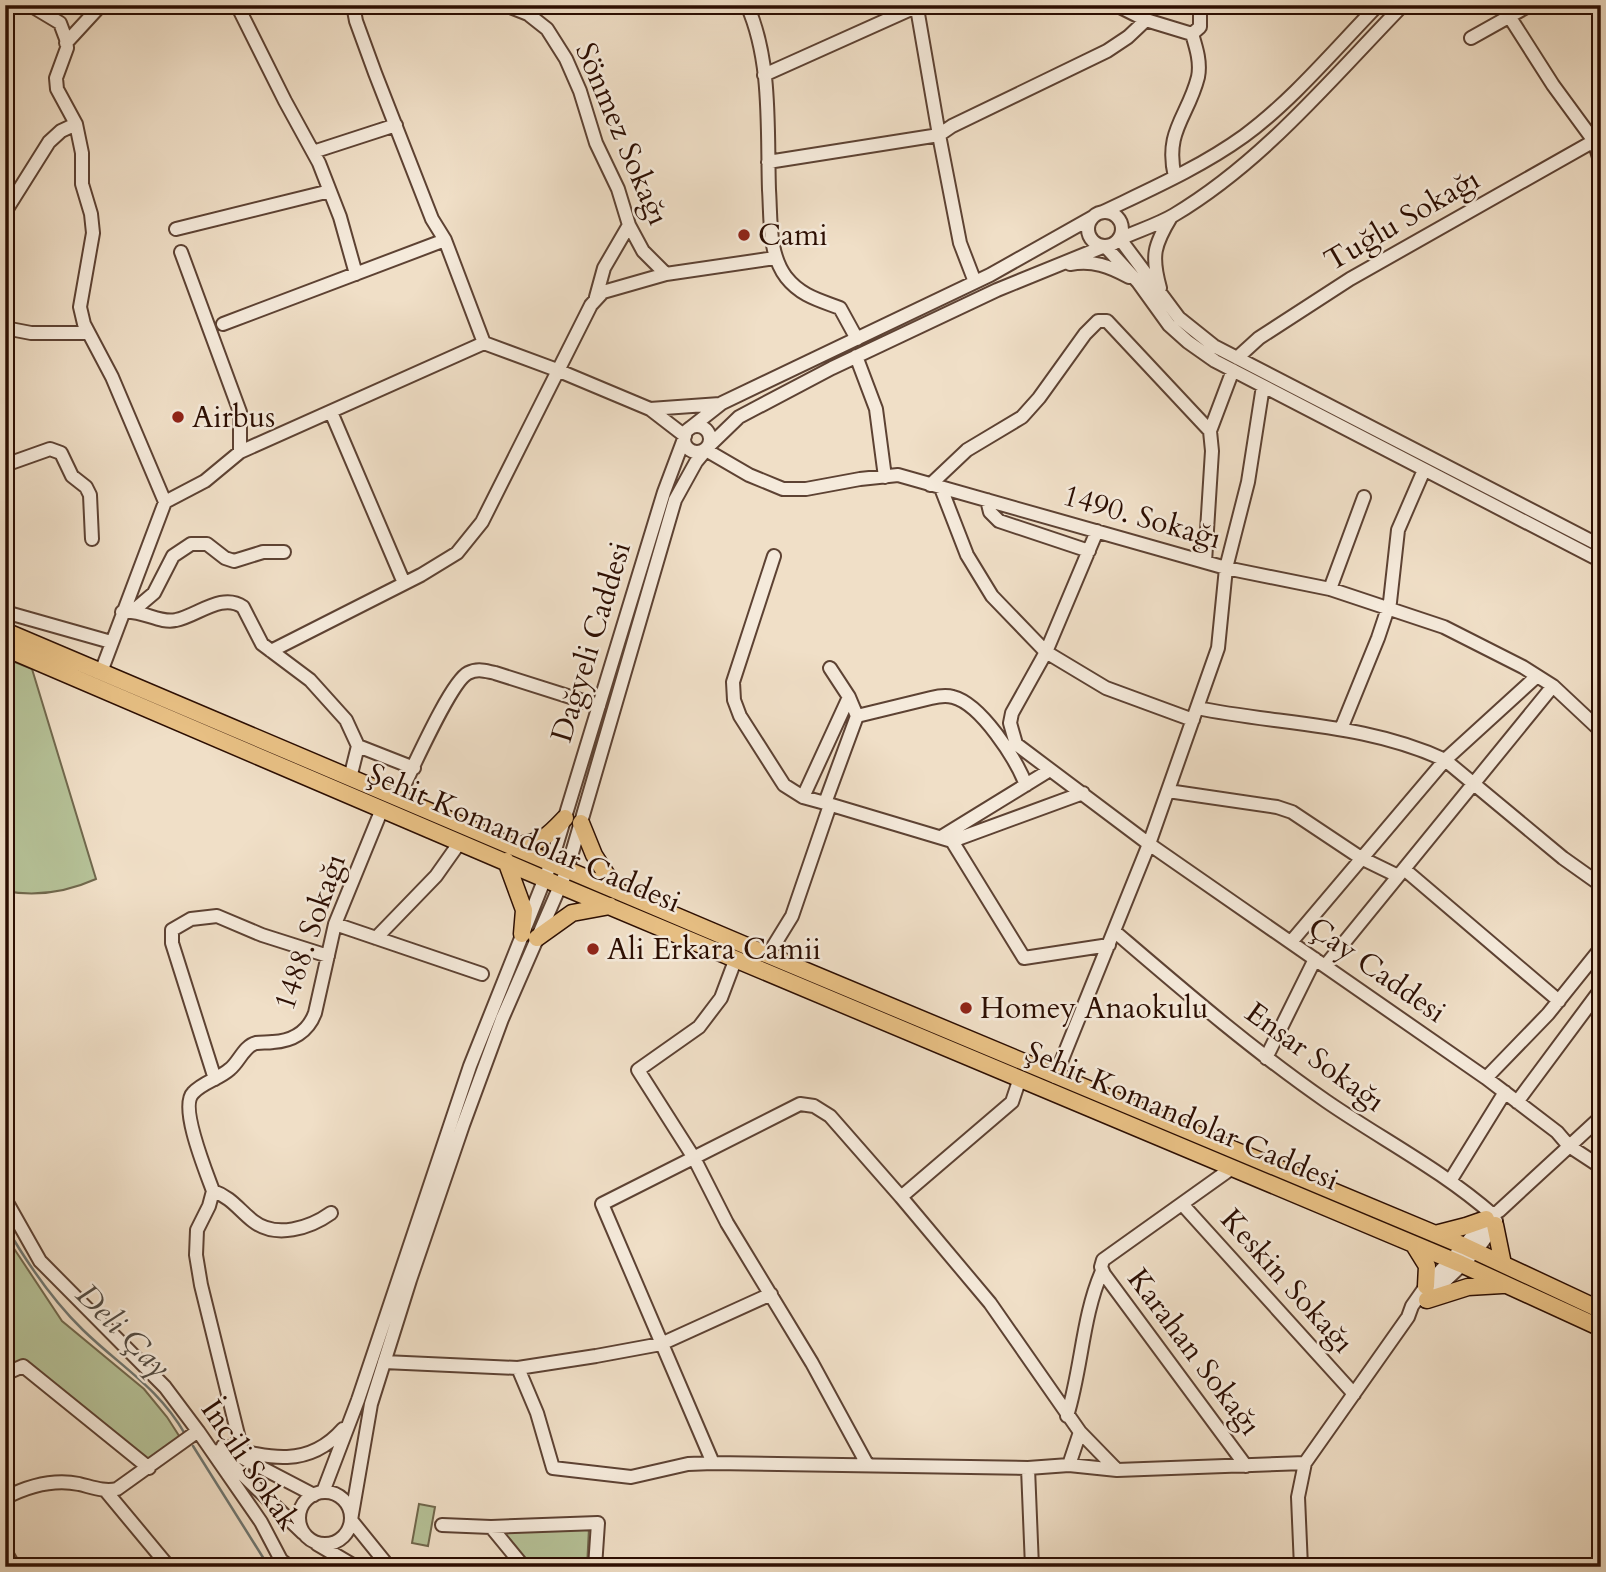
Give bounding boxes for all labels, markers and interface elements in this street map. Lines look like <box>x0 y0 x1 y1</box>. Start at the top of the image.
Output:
street label: Sönmez Sokağı <box>565 37 679 231</box>
street label: Tuğlu Sokağı <box>1317 159 1487 281</box>
place label: Cami <box>758 215 828 256</box>
marker: Cami <box>736 227 752 243</box>
place label: Airbus <box>192 397 275 438</box>
marker: Airbus <box>170 409 186 425</box>
street label: 1490. Sokağı <box>1058 475 1226 559</box>
street label: Dağyeli Caddesi <box>541 537 641 747</box>
street label: Şehit Komandolar Caddesi <box>361 753 687 923</box>
street label: 1488. Sokağı <box>264 848 356 1016</box>
street label: Çay Caddesi <box>1300 907 1454 1033</box>
place label: Ali Erkara Camii <box>607 929 821 970</box>
marker: Ali Erkara Camii <box>585 941 601 957</box>
place label: Homey Anaokulu <box>980 988 1208 1029</box>
street label: Ensar Sokağı <box>1237 992 1393 1122</box>
marker: Homey Anaokulu <box>958 1000 974 1016</box>
street label: Şehit Komandolar Caddesi <box>1019 1031 1345 1201</box>
street label: Keskin Sokağı <box>1211 1200 1363 1362</box>
street label: Karahan Sokağı <box>1118 1260 1270 1444</box>
water label: Deli Çay <box>66 1274 181 1389</box>
street label: İncili Sokak <box>191 1391 309 1539</box>

